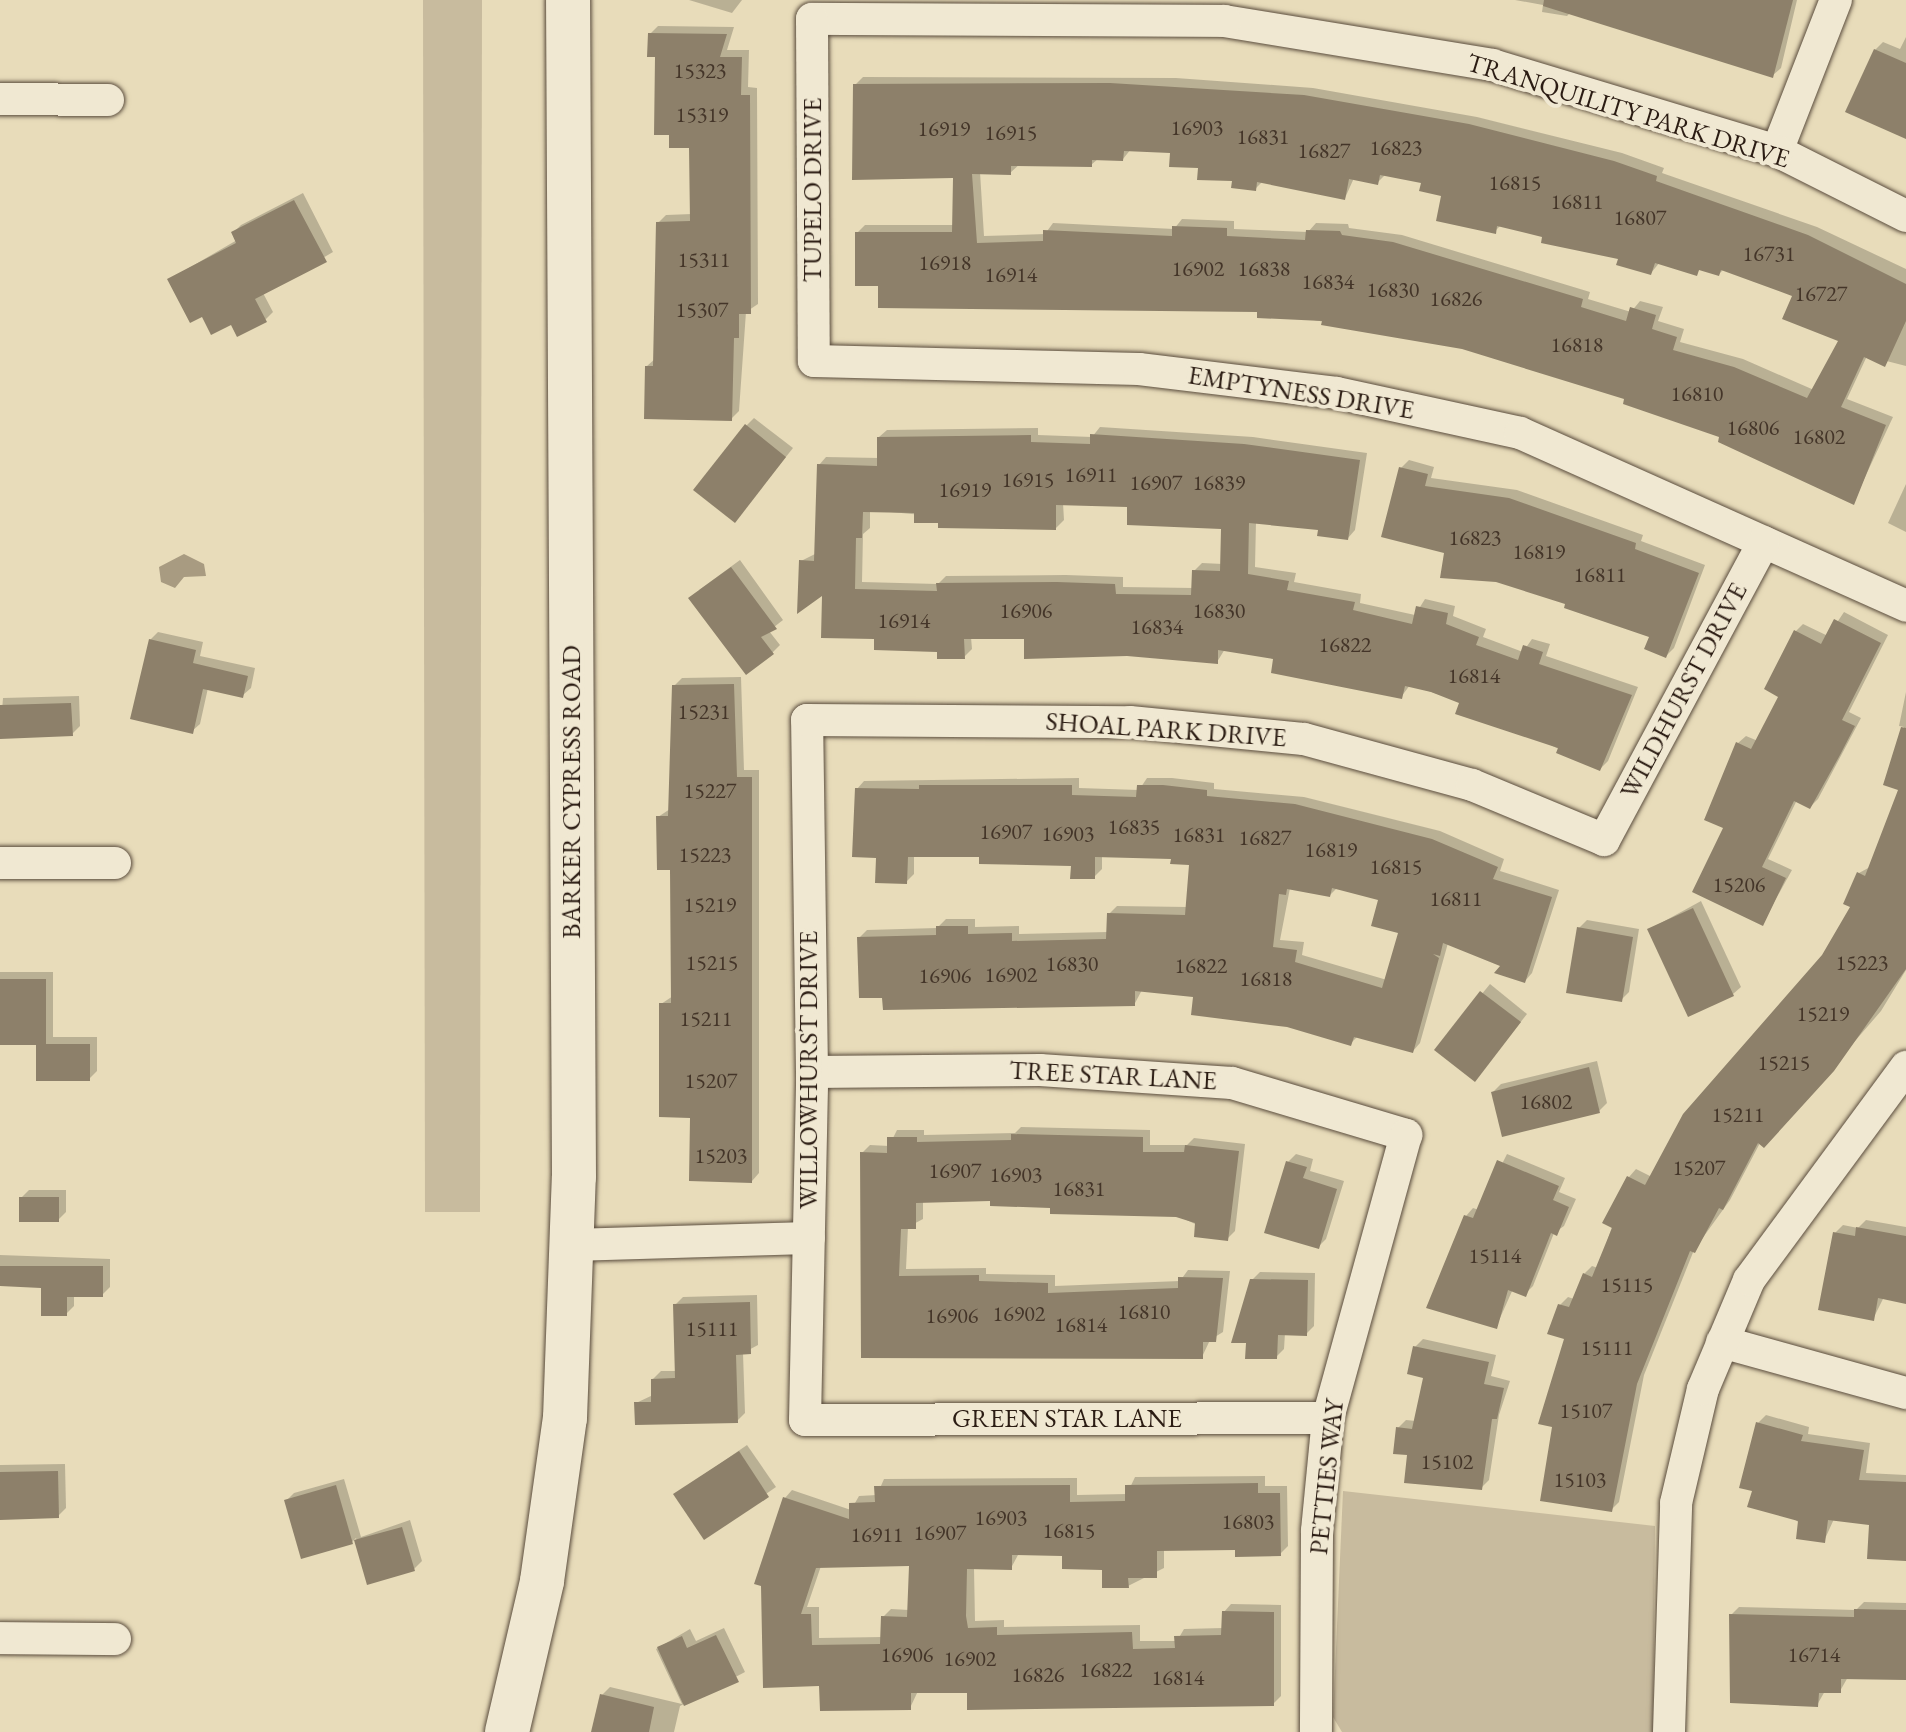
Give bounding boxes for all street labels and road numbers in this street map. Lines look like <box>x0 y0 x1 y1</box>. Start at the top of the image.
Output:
street label: TRANQUILITY PARK DRIVE <box>1463 47 1793 175</box>
street label: TUPELO DRIVE <box>797 98 829 282</box>
street label: EMPTYNESS DRIVE <box>1186 360 1416 426</box>
street label: WILDHURST DRIVE <box>1614 578 1754 804</box>
street label: BARKER CYPRESS ROAD <box>556 645 588 939</box>
street label: SHOAL PARK DRIVE <box>1045 706 1287 754</box>
street label: WILLOWHURST DRIVE <box>793 931 825 1209</box>
street label: TREE STAR LANE <box>1008 1055 1218 1097</box>
street label: PETTIES WAY <box>1303 1398 1351 1556</box>
street label: GREEN STAR LANE <box>952 1403 1182 1435</box>

